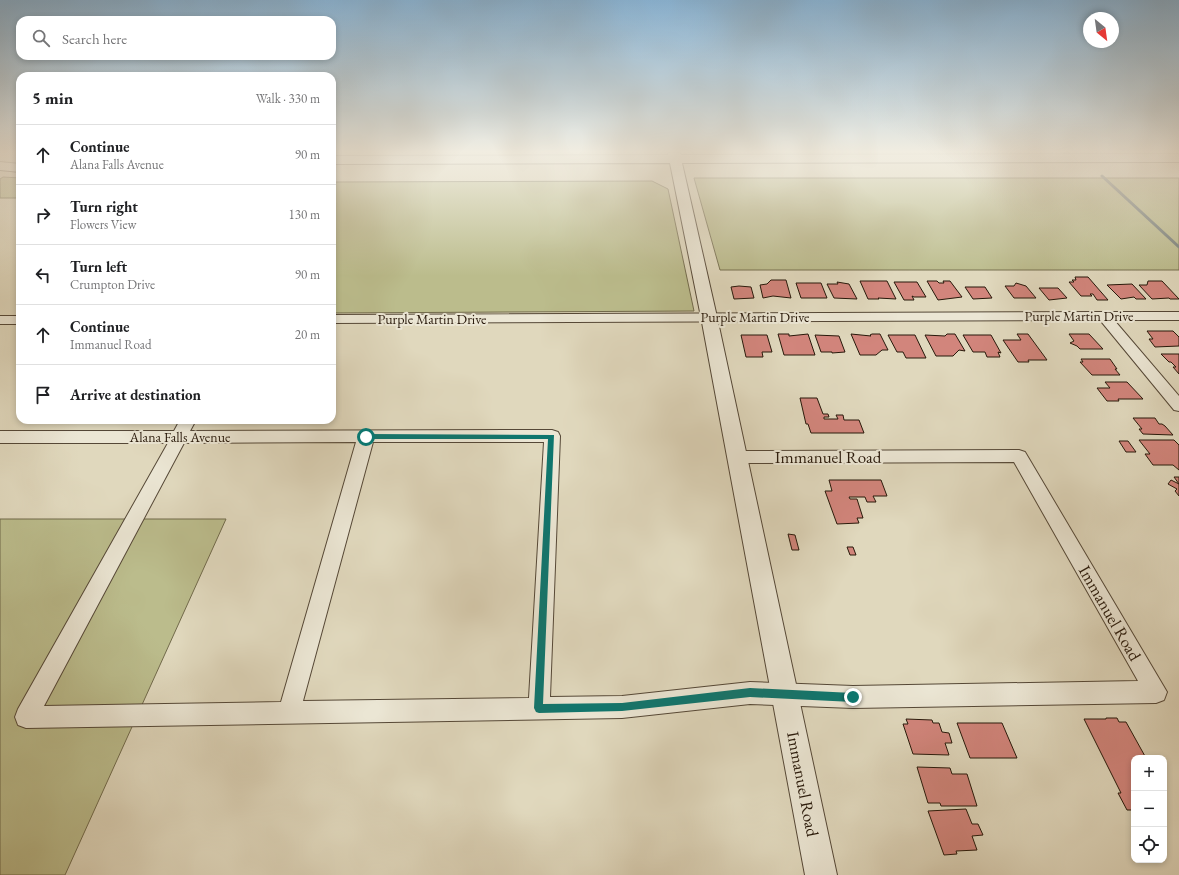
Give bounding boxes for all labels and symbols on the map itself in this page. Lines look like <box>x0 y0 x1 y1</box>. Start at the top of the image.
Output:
north arrow <box>1083 12 1119 48</box>
street label: Purple Martin Drive <box>1025 307 1134 325</box>
street label: Purple Martin Drive <box>701 308 810 326</box>
street label: Purple Martin Drive <box>378 310 487 328</box>
street label: Alana Falls Avenue <box>129 428 231 446</box>
route start <box>357 428 375 446</box>
street label: Immanuel Road <box>775 446 882 468</box>
street label: Immanuel Road <box>1074 561 1146 665</box>
route end <box>844 688 862 706</box>
street label: Immanuel Road <box>782 730 824 839</box>

